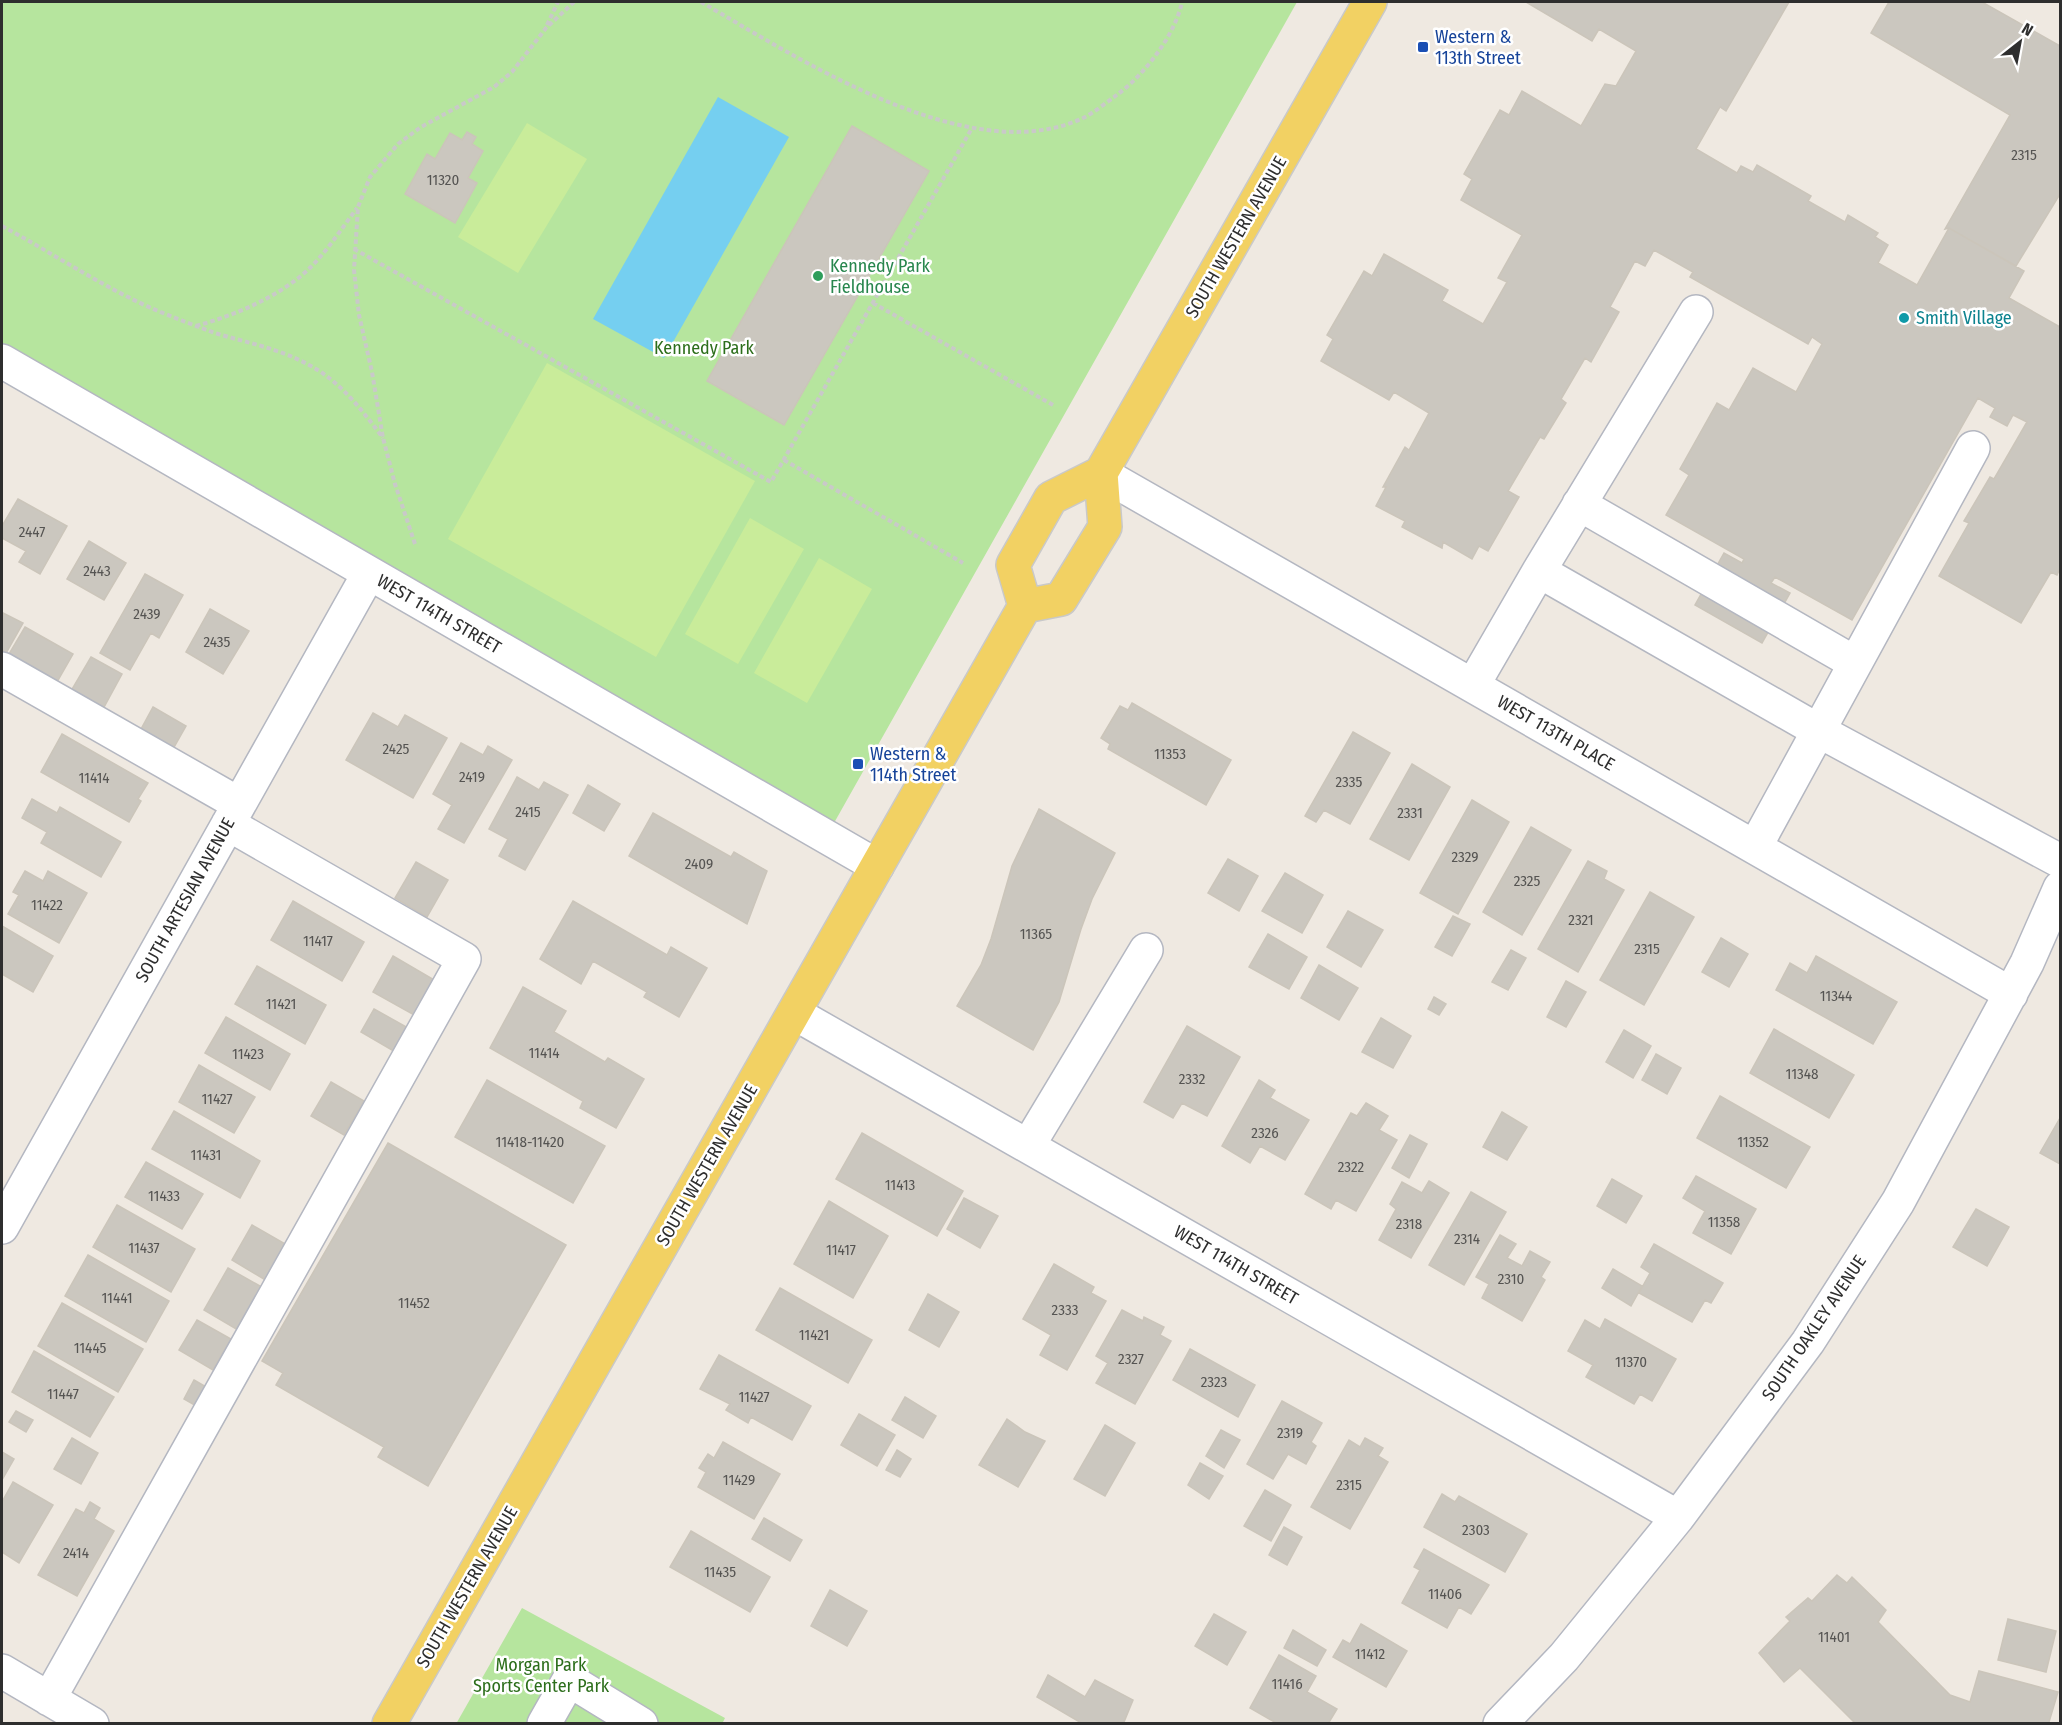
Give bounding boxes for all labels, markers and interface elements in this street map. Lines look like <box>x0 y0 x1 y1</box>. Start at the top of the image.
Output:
north arrow <box>1990 12 2050 72</box>
text: N <box>2018 19 2036 40</box>
place label: Western & 113th Street <box>1435 26 1521 69</box>
marker: Western & 113th Street <box>1416 40 1430 54</box>
house number: 2315 <box>2011 146 2037 164</box>
street label: SOUTH WESTERN AVENUE <box>1181 152 1291 322</box>
house number: 11320 <box>427 171 459 189</box>
place label: Kennedy Park Fieldhouse <box>830 255 931 298</box>
marker: Kennedy Park Fieldhouse <box>811 269 825 283</box>
place label: Smith Village <box>1916 307 2012 329</box>
marker: Smith Village <box>1897 311 1911 325</box>
park label: Kennedy Park <box>654 337 755 359</box>
house number: 2447 <box>19 523 45 541</box>
house number: 2443 <box>83 562 111 580</box>
street label: WEST 114TH STREET <box>373 570 506 659</box>
house number: 2439 <box>133 605 161 623</box>
house number: 2435 <box>203 633 231 651</box>
street label: WEST 113TH PLACE <box>1493 690 1619 776</box>
house number: 2425 <box>383 740 410 758</box>
place label: Western & 114th Street <box>870 743 956 786</box>
house number: 11353 <box>1154 745 1186 763</box>
marker: Western & 114th Street <box>851 757 865 771</box>
house number: 2419 <box>459 768 485 786</box>
house number: 11414 <box>78 769 110 787</box>
house number: 2335 <box>1335 773 1363 791</box>
house number: 2415 <box>515 803 541 821</box>
house number: 2331 <box>1397 804 1423 822</box>
street label: SOUTH ARTESIAN AVENUE <box>131 814 239 986</box>
house number: 2329 <box>1451 848 1479 866</box>
house number: 2409 <box>685 855 713 873</box>
house number: 2325 <box>1514 872 1540 890</box>
house number: 11422 <box>31 896 63 914</box>
house number: 2321 <box>1568 911 1594 929</box>
house number: 11365 <box>1020 925 1052 943</box>
house number: 11417 <box>303 932 333 950</box>
house number: 2315 <box>1634 940 1660 958</box>
house number: 11344 <box>1820 987 1852 1005</box>
house number: 11421 <box>266 995 296 1013</box>
house number: 11414 <box>528 1044 560 1062</box>
house number: 11423 <box>232 1045 264 1063</box>
house number: 11348 <box>1786 1065 1818 1083</box>
house number: 2332 <box>1179 1070 1206 1088</box>
street label: SOUTH WESTERN AVENUE <box>652 1080 762 1250</box>
house number: 11427 <box>201 1090 233 1108</box>
house number: 2326 <box>1251 1124 1279 1142</box>
house number: 11418-11420 <box>496 1133 564 1151</box>
house number: 11352 <box>1737 1133 1769 1151</box>
house number: 11431 <box>191 1146 221 1164</box>
house number: 2322 <box>1338 1158 1365 1176</box>
house number: 11413 <box>885 1176 916 1194</box>
house number: 11433 <box>148 1187 180 1205</box>
house number: 11358 <box>1708 1213 1740 1231</box>
house number: 2318 <box>1396 1215 1422 1233</box>
street label: WEST 114TH STREET <box>1170 1221 1303 1310</box>
house number: 2314 <box>1454 1230 1480 1248</box>
house number: 11437 <box>128 1239 160 1257</box>
house number: 11417 <box>826 1241 856 1259</box>
street label: SOUTH OAKLEY AVENUE <box>1757 1251 1871 1405</box>
house number: 2310 <box>1498 1270 1524 1288</box>
house number: 11441 <box>101 1289 133 1307</box>
house number: 11452 <box>398 1294 430 1312</box>
house number: 2333 <box>1052 1301 1079 1319</box>
house number: 11421 <box>799 1326 829 1344</box>
house number: 11445 <box>74 1339 106 1357</box>
house number: 2327 <box>1118 1350 1144 1368</box>
house number: 11370 <box>1615 1353 1647 1371</box>
house number: 2323 <box>1201 1373 1228 1391</box>
house number: 11447 <box>47 1385 79 1403</box>
house number: 11427 <box>738 1388 770 1406</box>
house number: 2319 <box>1277 1424 1303 1442</box>
house number: 11429 <box>723 1471 755 1489</box>
house number: 2315 <box>1336 1476 1362 1494</box>
street label: SOUTH WESTERN AVENUE <box>412 1502 522 1672</box>
house number: 2303 <box>1462 1521 1490 1539</box>
house number: 2414 <box>63 1544 89 1562</box>
house number: 11435 <box>704 1563 736 1581</box>
house number: 11406 <box>1428 1585 1462 1603</box>
house number: 11401 <box>1818 1628 1850 1646</box>
house number: 11412 <box>1355 1645 1386 1663</box>
park label: Morgan Park Sports Center Park <box>473 1654 610 1697</box>
house number: 11416 <box>1271 1675 1303 1693</box>

